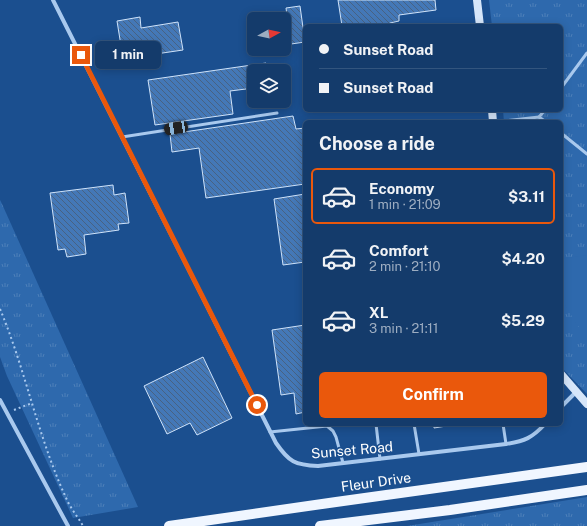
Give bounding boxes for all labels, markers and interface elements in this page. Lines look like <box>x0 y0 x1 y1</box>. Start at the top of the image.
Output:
north arrow <box>247 12 291 56</box>
map controls <box>247 12 291 108</box>
callout: 1 min <box>95 41 161 69</box>
text: Sunset Road <box>343 41 433 58</box>
route end <box>72 46 90 64</box>
text: 1 min <box>112 47 144 62</box>
button: layers <box>247 64 291 108</box>
text: Sunset Road <box>343 79 433 96</box>
car <box>163 120 189 136</box>
text: Choose a ride <box>319 133 435 154</box>
icon: car <box>321 178 357 214</box>
text: Economy <box>369 180 434 197</box>
text: $3.11 <box>508 188 545 205</box>
text: 1 min · 21:09 <box>369 197 441 212</box>
icon: car <box>321 240 357 276</box>
text: Comfort <box>369 242 429 259</box>
text: $4.20 <box>501 250 545 267</box>
text: 2 min · 21:10 <box>369 259 440 274</box>
icon: car <box>321 302 357 338</box>
text: XL <box>369 304 388 321</box>
text: $5.29 <box>501 312 545 329</box>
text: 3 min · 21:11 <box>369 321 438 336</box>
button: Confirm <box>319 372 547 418</box>
route start <box>248 396 266 414</box>
street label: Sunset Road <box>310 438 394 462</box>
street label: Fleur Drive <box>340 469 412 495</box>

